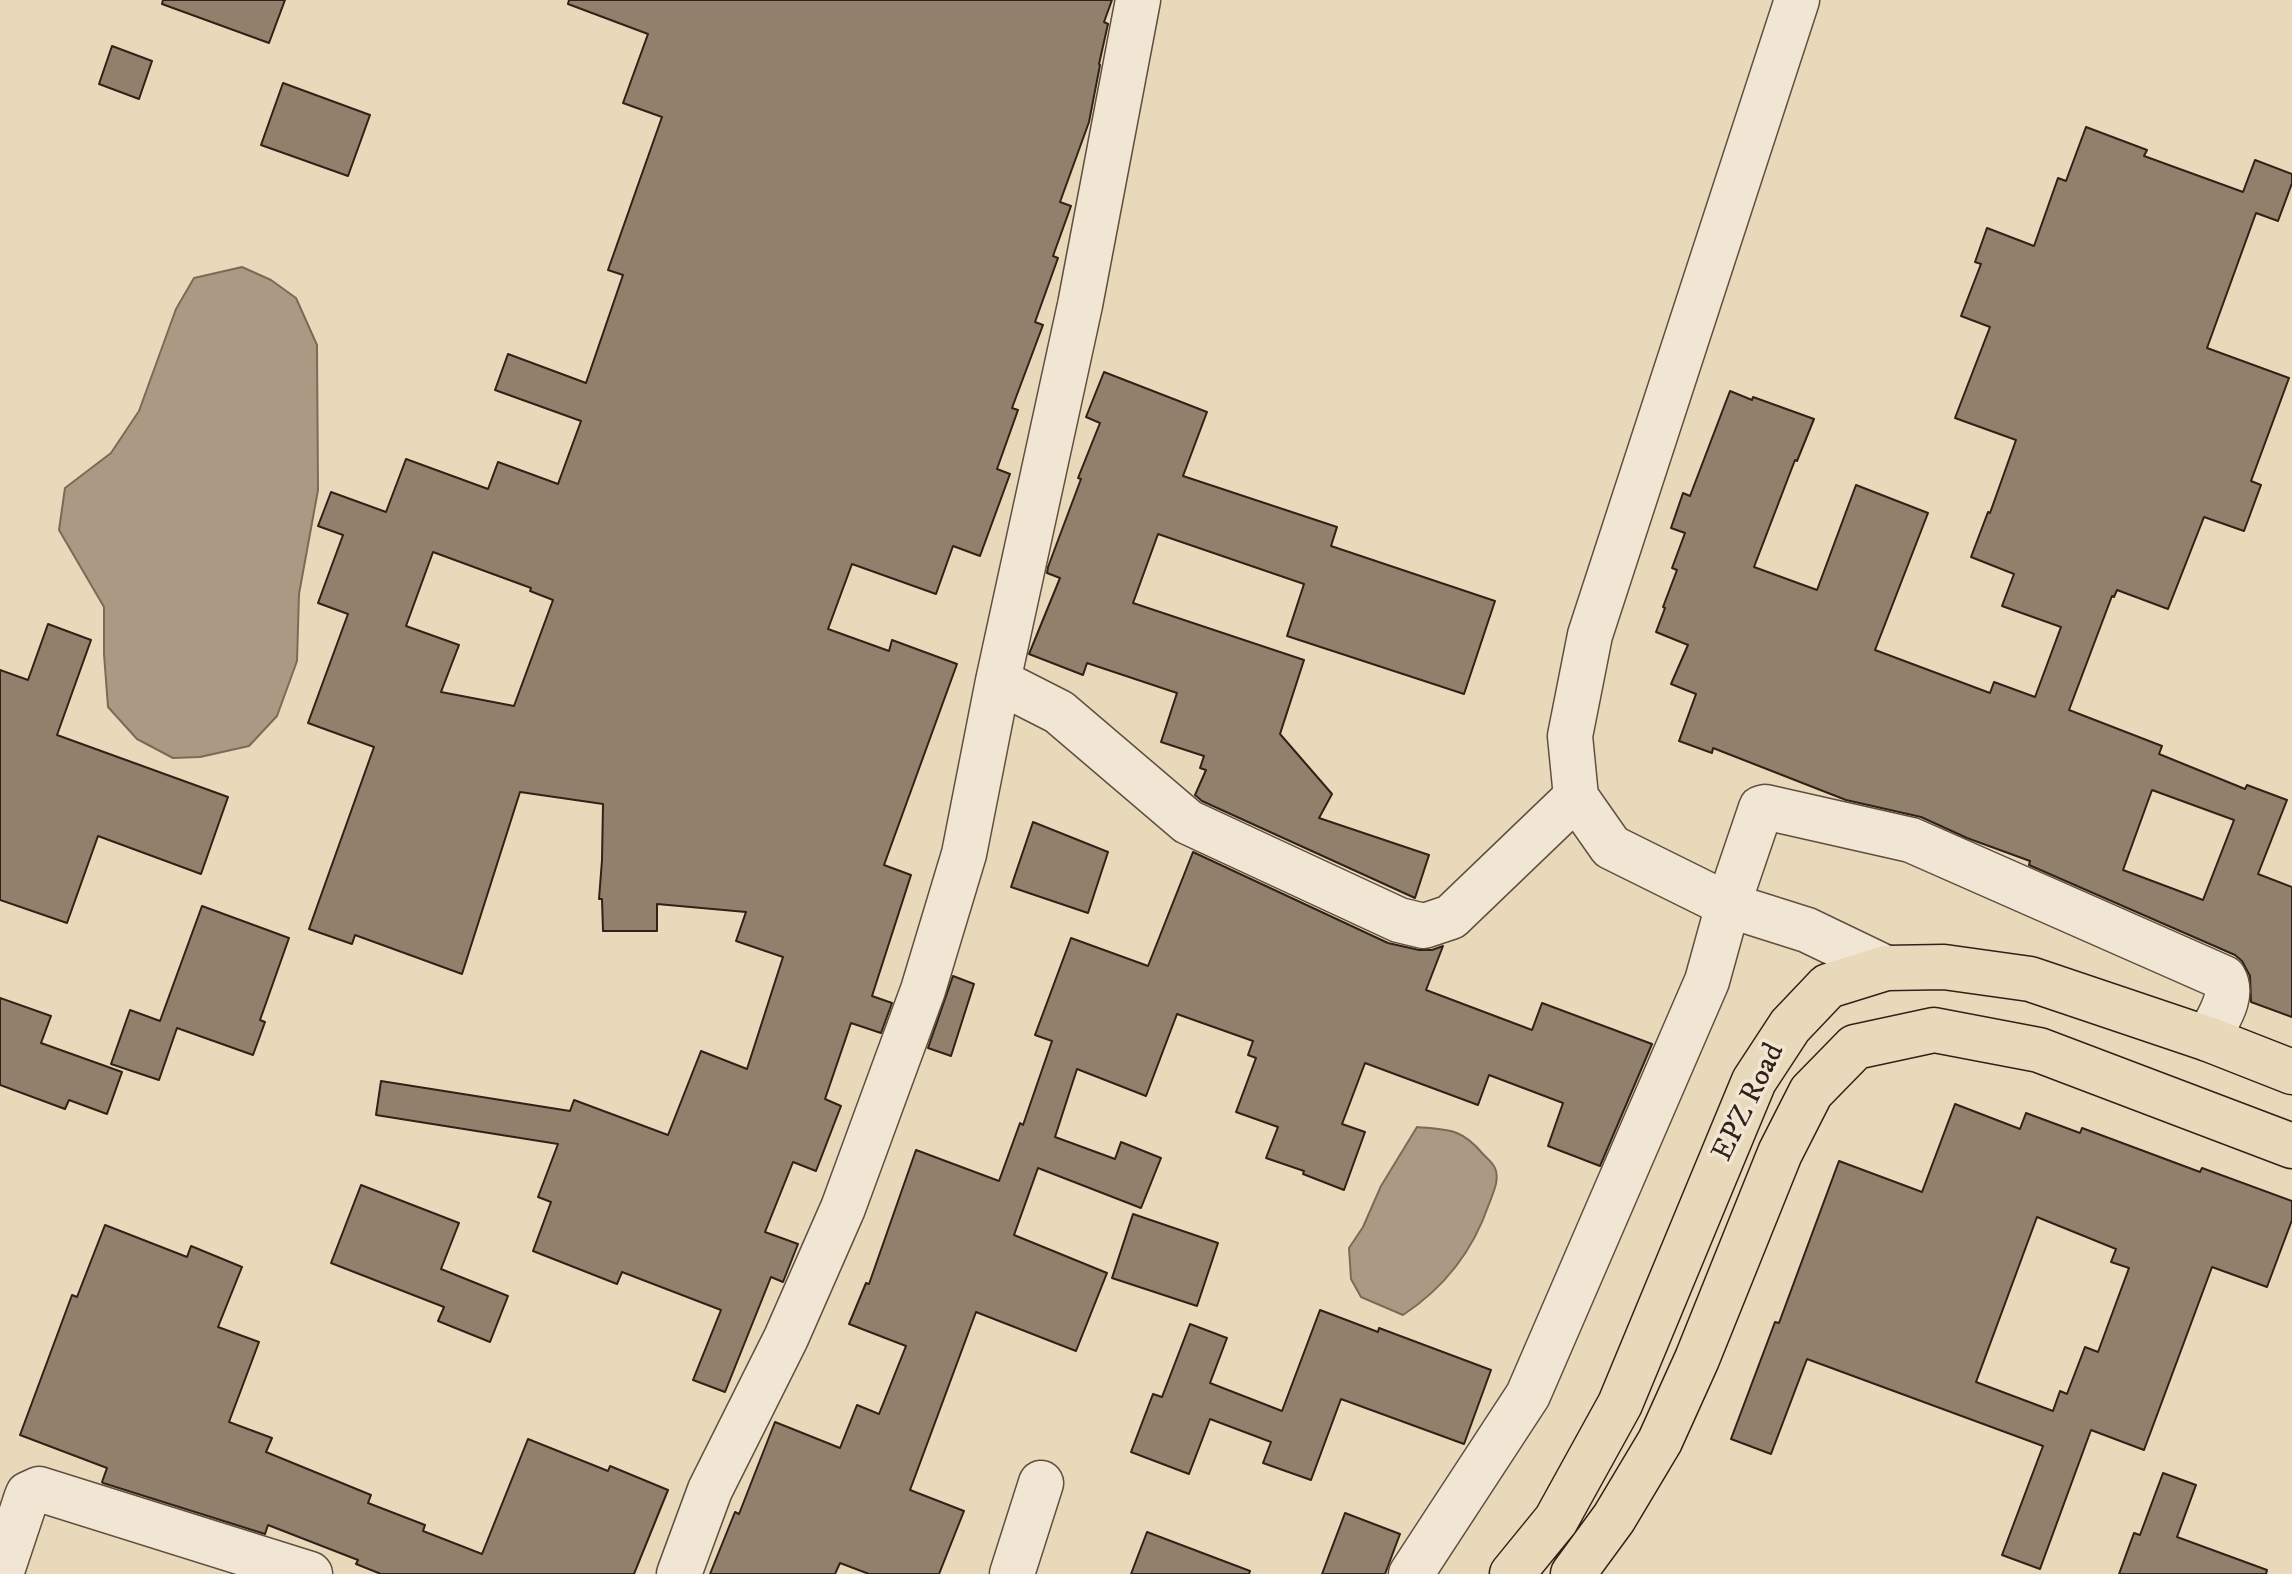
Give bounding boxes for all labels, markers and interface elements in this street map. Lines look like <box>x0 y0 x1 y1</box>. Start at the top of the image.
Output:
street label: EPZ Road <box>1706 1038 1794 1168</box>

